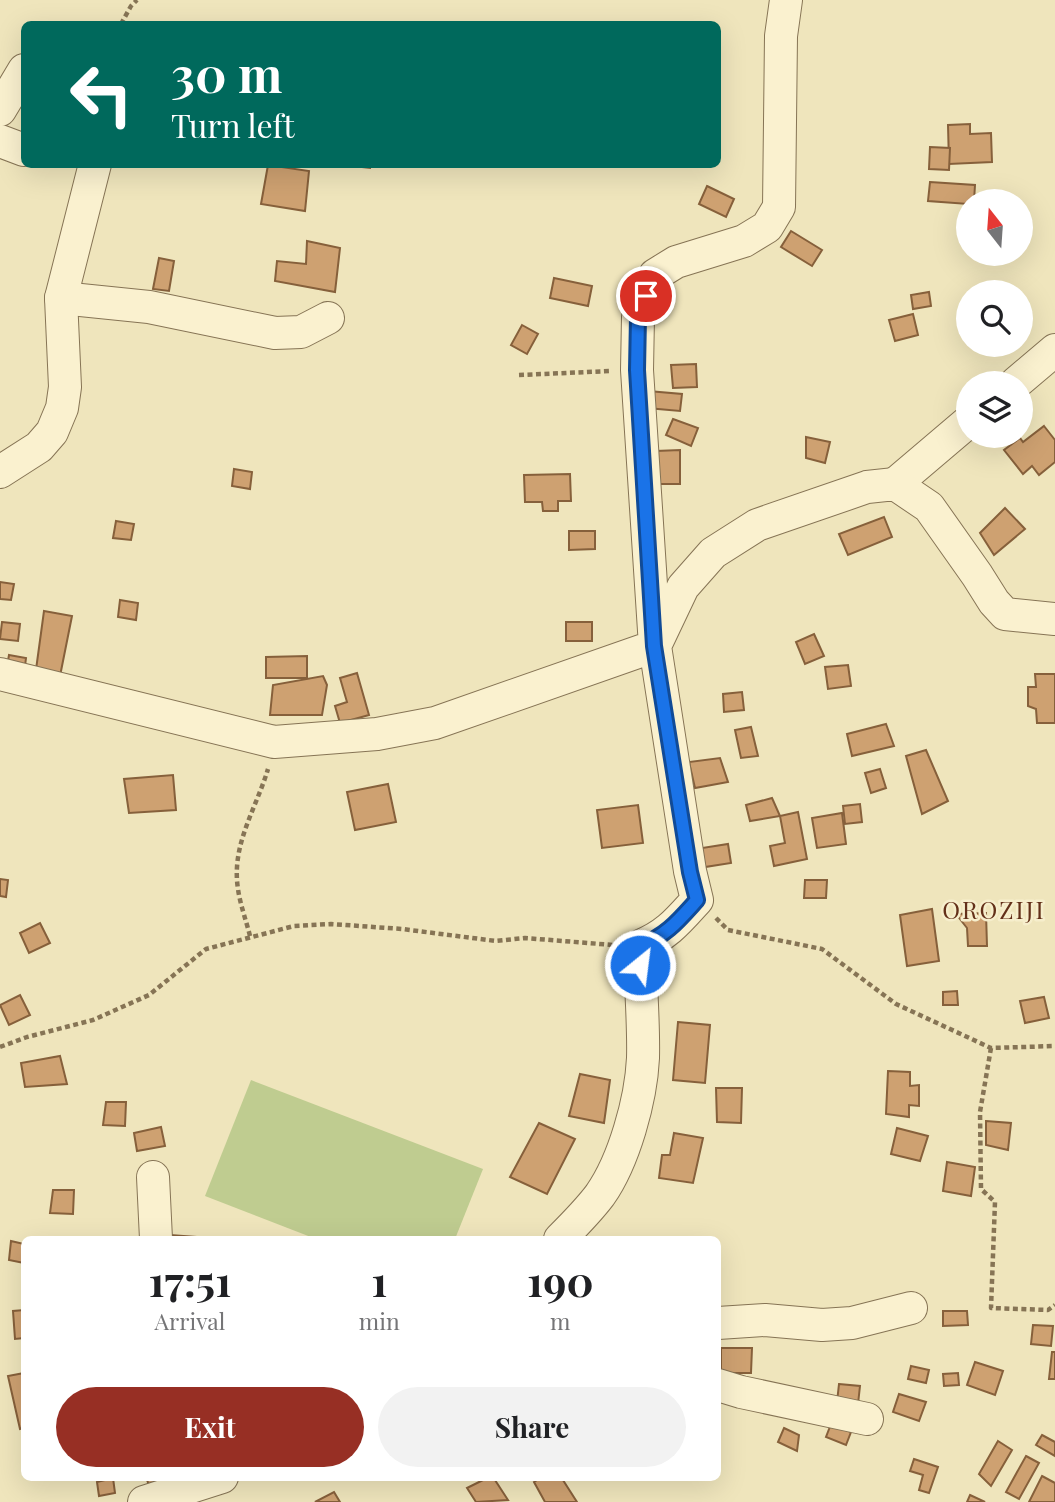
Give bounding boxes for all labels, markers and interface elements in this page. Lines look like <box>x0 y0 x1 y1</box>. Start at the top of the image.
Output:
text: 30 m <box>171 40 282 105</box>
icon: left <box>56 49 147 140</box>
text: Turn left <box>171 103 295 146</box>
north arrow <box>956 189 1032 266</box>
map controls <box>956 189 1033 448</box>
pin <box>616 266 676 326</box>
icon: arrive <box>627 277 665 315</box>
button: search <box>956 280 1033 357</box>
button: layers <box>956 371 1033 448</box>
district label: OROZIJI <box>942 893 1046 925</box>
position arrow <box>603 928 677 1002</box>
text: 17:51 <box>148 1252 231 1308</box>
text: 1 <box>371 1252 387 1308</box>
text: 190 <box>527 1252 594 1308</box>
text: Arrival <box>154 1305 225 1336</box>
text: min <box>359 1305 400 1336</box>
text: m <box>550 1305 571 1336</box>
button: Exit <box>56 1387 364 1467</box>
button: Share <box>378 1387 686 1467</box>

